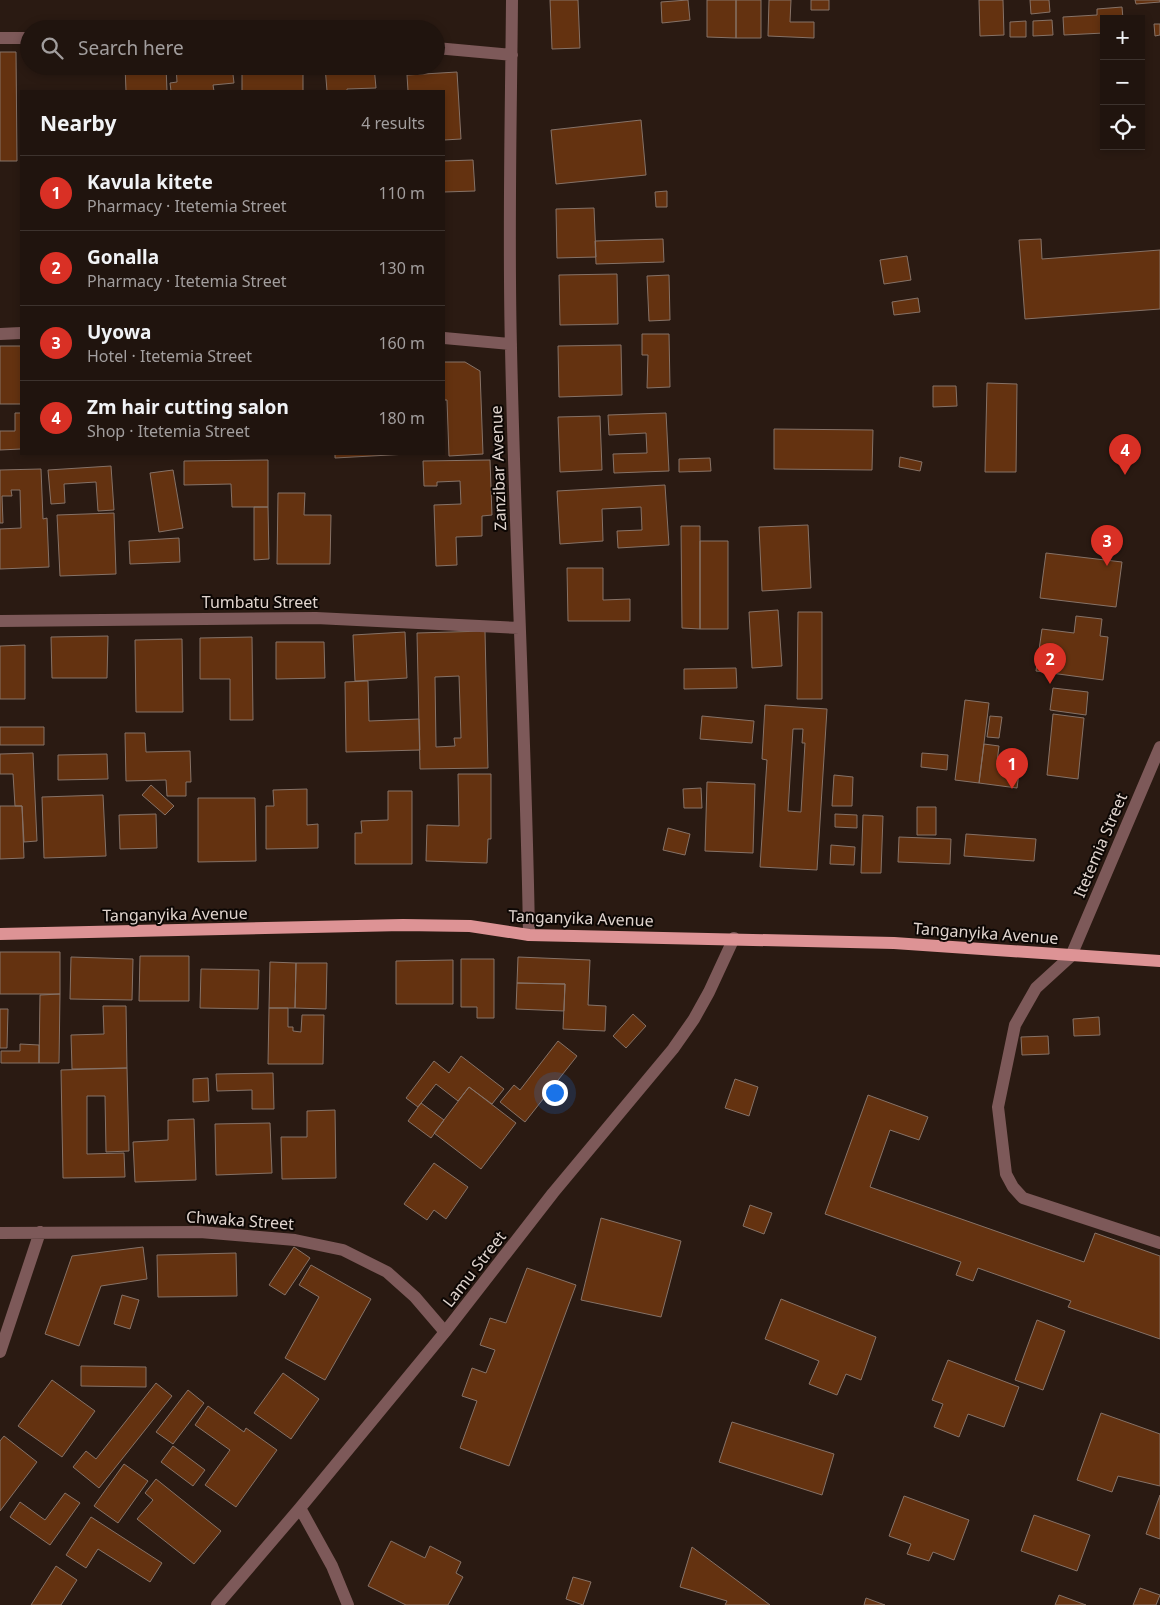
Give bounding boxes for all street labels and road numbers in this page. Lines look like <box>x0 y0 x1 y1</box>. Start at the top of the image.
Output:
street label: Zanzibar Avenue <box>485 405 511 531</box>
street label: Tumbatu Street <box>202 591 318 613</box>
street label: Itetemia Street <box>1068 789 1132 901</box>
street label: Tanganyika Avenue <box>102 902 248 926</box>
street label: Tanganyika Avenue <box>508 904 654 932</box>
street label: Tanganyika Avenue <box>913 917 1059 949</box>
street label: Chwaka Street <box>185 1205 295 1235</box>
street label: Lamu Street <box>437 1226 511 1312</box>

